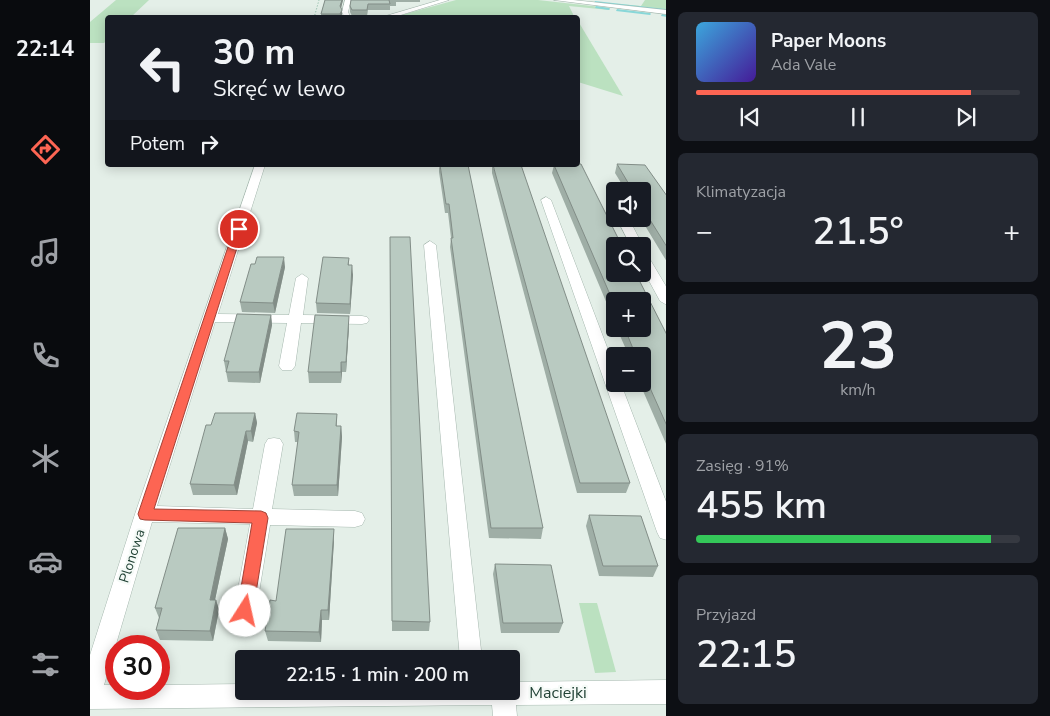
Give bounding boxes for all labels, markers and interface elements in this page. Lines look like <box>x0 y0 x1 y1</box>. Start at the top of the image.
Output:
text: Paper Moons <box>771 28 886 54</box>
text: 30 m <box>213 29 295 76</box>
text: 22:14 <box>16 34 74 64</box>
icon: left <box>130 35 195 100</box>
text: Ada Vale <box>771 54 836 76</box>
text: Skręć w lewo <box>213 74 346 104</box>
icon: previous <box>736 103 764 131</box>
icon: pause <box>844 103 872 131</box>
icon: next <box>952 103 980 131</box>
icon: right <box>195 130 223 158</box>
text: Potem <box>130 131 185 157</box>
icon: directions <box>28 132 63 167</box>
text: Klimatyzacja <box>696 181 786 203</box>
map controls <box>606 182 651 392</box>
button: sound <box>606 182 651 227</box>
text: 21.5° <box>812 206 904 257</box>
pin <box>218 208 260 250</box>
text: − <box>696 213 713 251</box>
text: + <box>1003 213 1020 251</box>
icon: arrive <box>225 215 253 243</box>
icon: music <box>28 235 63 270</box>
button: search <box>606 237 651 282</box>
button: + <box>606 292 651 337</box>
text: 23 <box>819 302 897 391</box>
icon: phone <box>28 338 63 373</box>
button: − <box>606 347 651 392</box>
text: km/h <box>840 379 876 401</box>
icon: climate <box>28 441 63 476</box>
text: Zasięg · 91% <box>696 455 789 477</box>
text: 455 km <box>696 480 827 531</box>
street label: Plonowa <box>114 527 150 585</box>
icon: car <box>28 544 63 579</box>
position arrow <box>218 584 270 636</box>
text: Przyjazd <box>696 604 756 626</box>
text: 22:15 <box>696 629 796 680</box>
speed limit sign: 30 <box>105 635 170 700</box>
icon: filters <box>28 647 63 682</box>
text: 22:15 · 1 min · 200 m <box>286 662 469 688</box>
street label: Maciejki <box>529 682 587 704</box>

